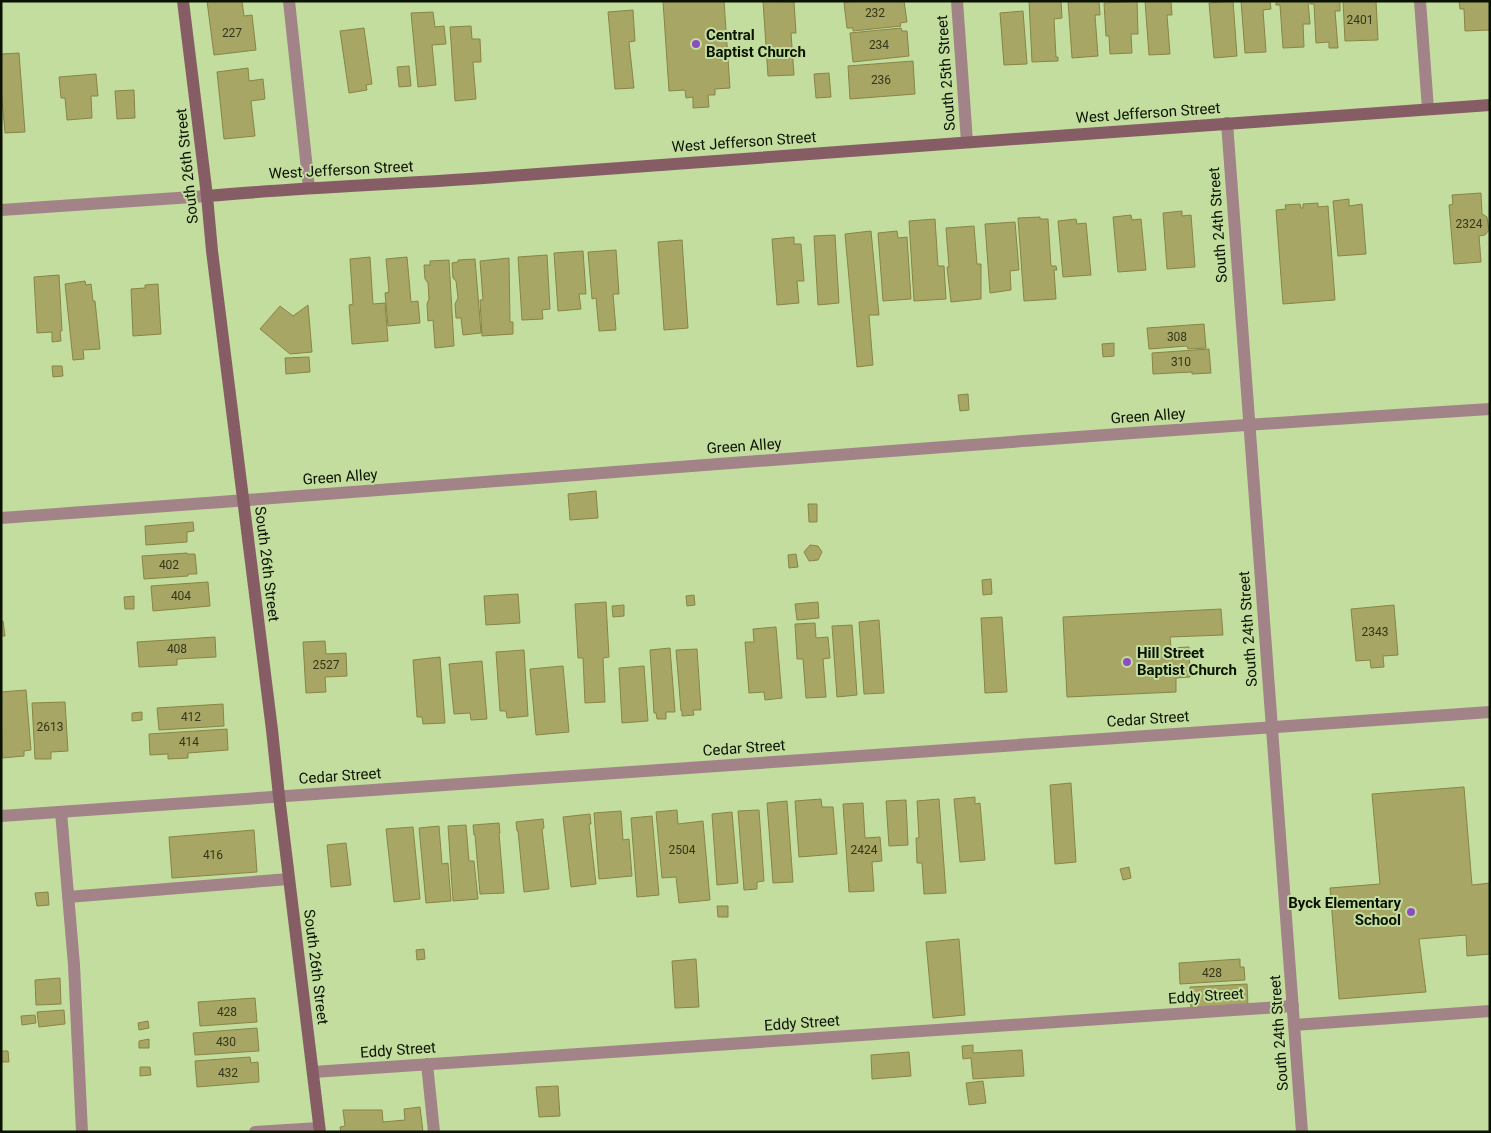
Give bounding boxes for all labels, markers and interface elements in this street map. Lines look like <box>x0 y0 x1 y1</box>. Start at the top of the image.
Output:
house number: 232 <box>865 6 885 20</box>
house number: 2401 <box>1347 13 1373 27</box>
street label: South 25th Street <box>933 14 959 131</box>
house number: 227 <box>222 26 242 40</box>
place label: Central Baptist Church <box>706 26 806 61</box>
marker: Central Baptist Church <box>690 38 702 50</box>
house number: 234 <box>869 38 889 52</box>
house number: 236 <box>871 73 891 87</box>
street label: West Jefferson Street <box>1075 99 1221 127</box>
street label: South 26th Street <box>172 107 202 225</box>
street label: West Jefferson Street <box>671 128 817 156</box>
street label: West Jefferson Street <box>268 157 414 183</box>
street label: South 24th Street <box>1205 166 1231 283</box>
house number: 2324 <box>1456 217 1483 231</box>
house number: 308 <box>1167 330 1187 344</box>
house number: 310 <box>1171 355 1191 369</box>
street label: Green Alley <box>1110 404 1186 428</box>
street label: Green Alley <box>706 434 782 458</box>
street label: Green Alley <box>302 465 378 489</box>
street label: South 26th Street <box>251 505 283 623</box>
house number: 402 <box>159 558 179 572</box>
street label: South 24th Street <box>1235 570 1261 687</box>
house number: 404 <box>171 589 191 603</box>
house number: 2343 <box>1362 625 1388 639</box>
house number: 408 <box>167 642 187 656</box>
place label: Hill Street Baptist Church <box>1137 644 1237 679</box>
marker: Hill Street Baptist Church <box>1121 656 1133 668</box>
house number: 2527 <box>313 658 340 672</box>
street label: Cedar Street <box>1106 707 1190 731</box>
house number: 412 <box>181 710 201 724</box>
house number: 2613 <box>37 720 63 734</box>
house number: 414 <box>179 735 199 749</box>
street label: Cedar Street <box>702 736 786 760</box>
street label: Cedar Street <box>298 764 382 788</box>
house number: 2504 <box>669 843 696 857</box>
house number: 2424 <box>851 843 878 857</box>
house number: 416 <box>203 848 223 862</box>
place label: Byck Elementary School <box>1288 894 1401 929</box>
marker: Byck Elementary School <box>1405 906 1417 918</box>
street label: South 26th Street <box>300 908 332 1026</box>
house number: 428 <box>1202 966 1222 980</box>
street label: South 24th Street <box>1266 974 1292 1091</box>
street label: Eddy Street <box>1168 984 1244 1008</box>
house number: 428 <box>217 1005 237 1019</box>
street label: Eddy Street <box>764 1011 840 1035</box>
house number: 430 <box>216 1035 236 1049</box>
street label: Eddy Street <box>360 1038 436 1062</box>
house number: 432 <box>218 1066 238 1080</box>

